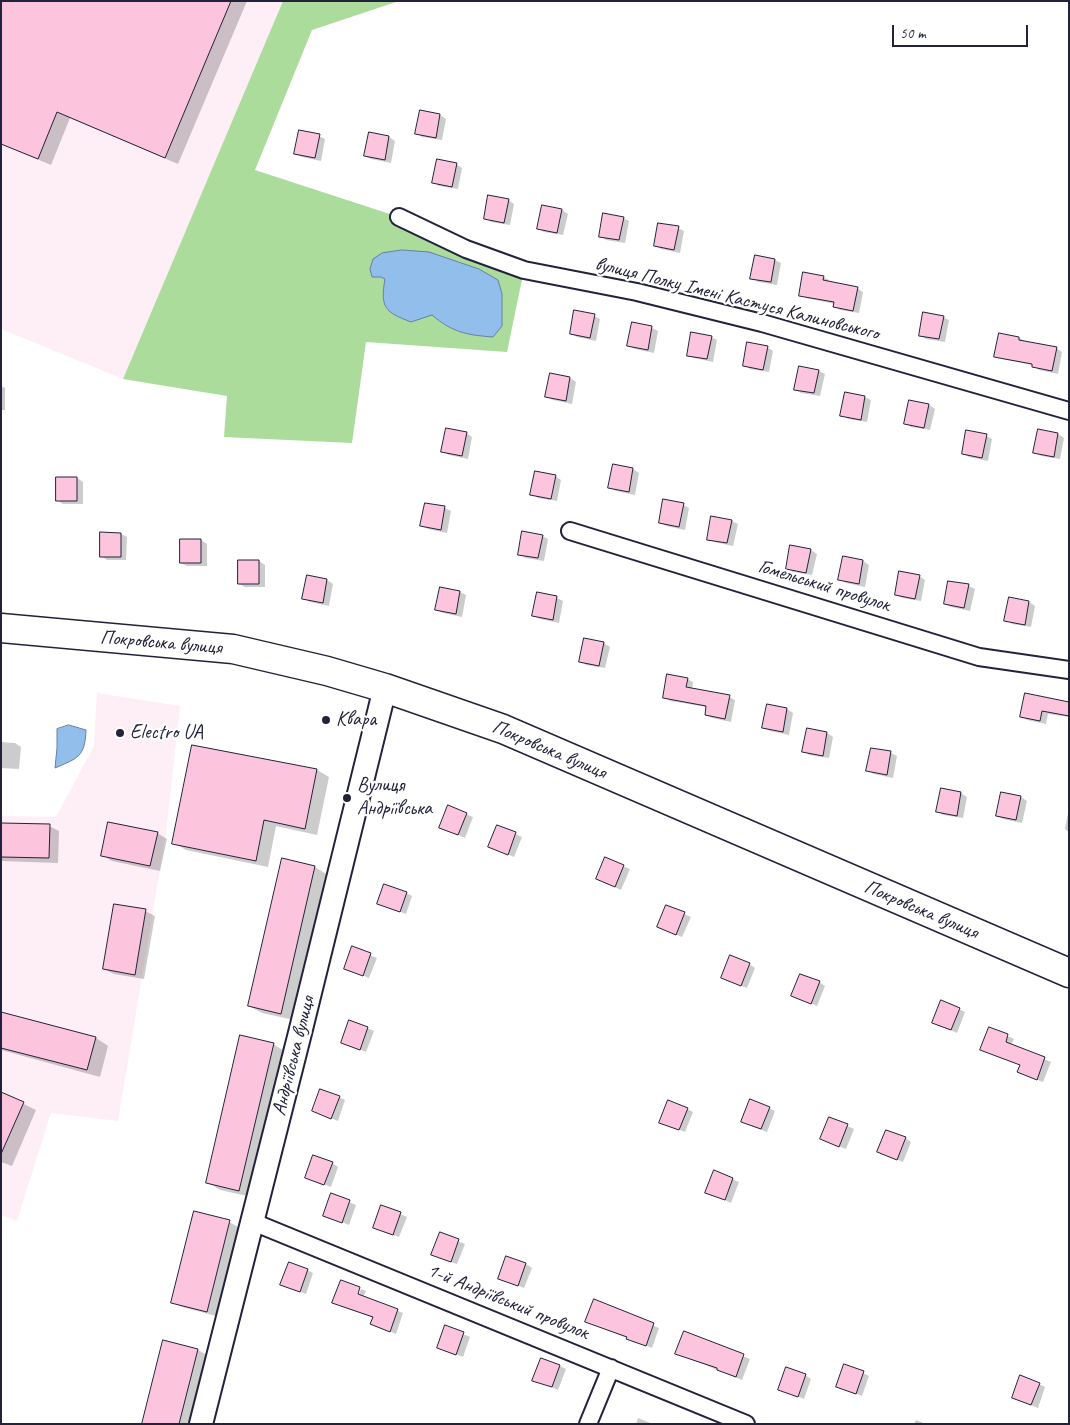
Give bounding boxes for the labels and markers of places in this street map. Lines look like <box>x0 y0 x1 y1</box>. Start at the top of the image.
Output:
place label: Квара <box>336 708 376 732</box>
marker: Квара <box>320 714 332 726</box>
place label: Electro UA <box>130 721 203 745</box>
marker: Electro UA <box>114 727 126 739</box>
place label: Вулиця Андріївська <box>357 774 432 821</box>
marker: Вулиця Андріївська <box>341 792 353 804</box>

